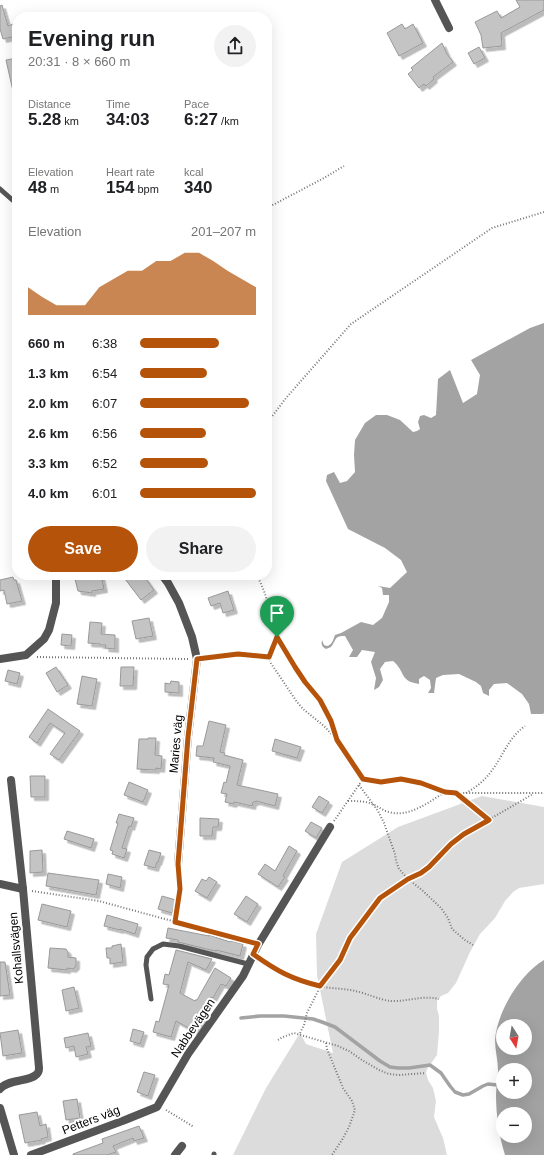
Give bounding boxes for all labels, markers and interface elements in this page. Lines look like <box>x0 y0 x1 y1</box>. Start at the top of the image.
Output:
button: share <box>214 25 256 67</box>
text: Evening run <box>28 26 155 51</box>
text: 20:31 · 8 × 660 m <box>28 54 130 69</box>
text: Distance <box>28 98 71 110</box>
text: Time <box>106 98 130 110</box>
text: Pace <box>184 98 209 110</box>
text: 5.28 <box>28 110 61 129</box>
text: 34:03 <box>106 110 149 129</box>
text: 6:27 <box>184 110 218 129</box>
text: km <box>61 115 79 127</box>
text: /km <box>218 115 239 127</box>
text: Elevation <box>28 166 73 178</box>
text: Heart rate <box>106 166 155 178</box>
text: kcal <box>184 166 204 178</box>
text: 48 <box>28 178 47 197</box>
text: 154 <box>106 178 134 197</box>
text: 340 <box>184 178 212 197</box>
text: m <box>47 183 59 195</box>
text: bpm <box>134 183 159 195</box>
text: Elevation <box>28 224 81 239</box>
text: 201–207 m <box>191 224 256 239</box>
text: 660 m <box>28 336 65 351</box>
text: 6:38 <box>92 336 117 351</box>
text: 1.3 km <box>28 366 68 381</box>
text: 6:54 <box>92 366 117 381</box>
text: 2.0 km <box>28 396 68 411</box>
text: 6:07 <box>92 396 117 411</box>
text: 2.6 km <box>28 426 68 441</box>
text: 6:56 <box>92 426 117 441</box>
text: 3.3 km <box>28 456 68 471</box>
text: 6:52 <box>92 456 117 471</box>
text: 4.0 km <box>28 486 68 501</box>
text: 6:01 <box>92 486 117 501</box>
button: Save <box>28 526 138 572</box>
button: Share <box>146 526 256 572</box>
pin <box>260 596 294 637</box>
icon: arrive <box>266 602 288 624</box>
street label: Maries väg <box>166 714 186 774</box>
street label: Kohallsvägen <box>6 911 26 985</box>
street label: Nabbevägen <box>168 996 218 1060</box>
north arrow <box>496 1019 532 1055</box>
map controls <box>496 1019 532 1143</box>
button: + <box>496 1063 532 1099</box>
street label: Petters väg <box>60 1103 122 1137</box>
button: − <box>496 1107 532 1143</box>

